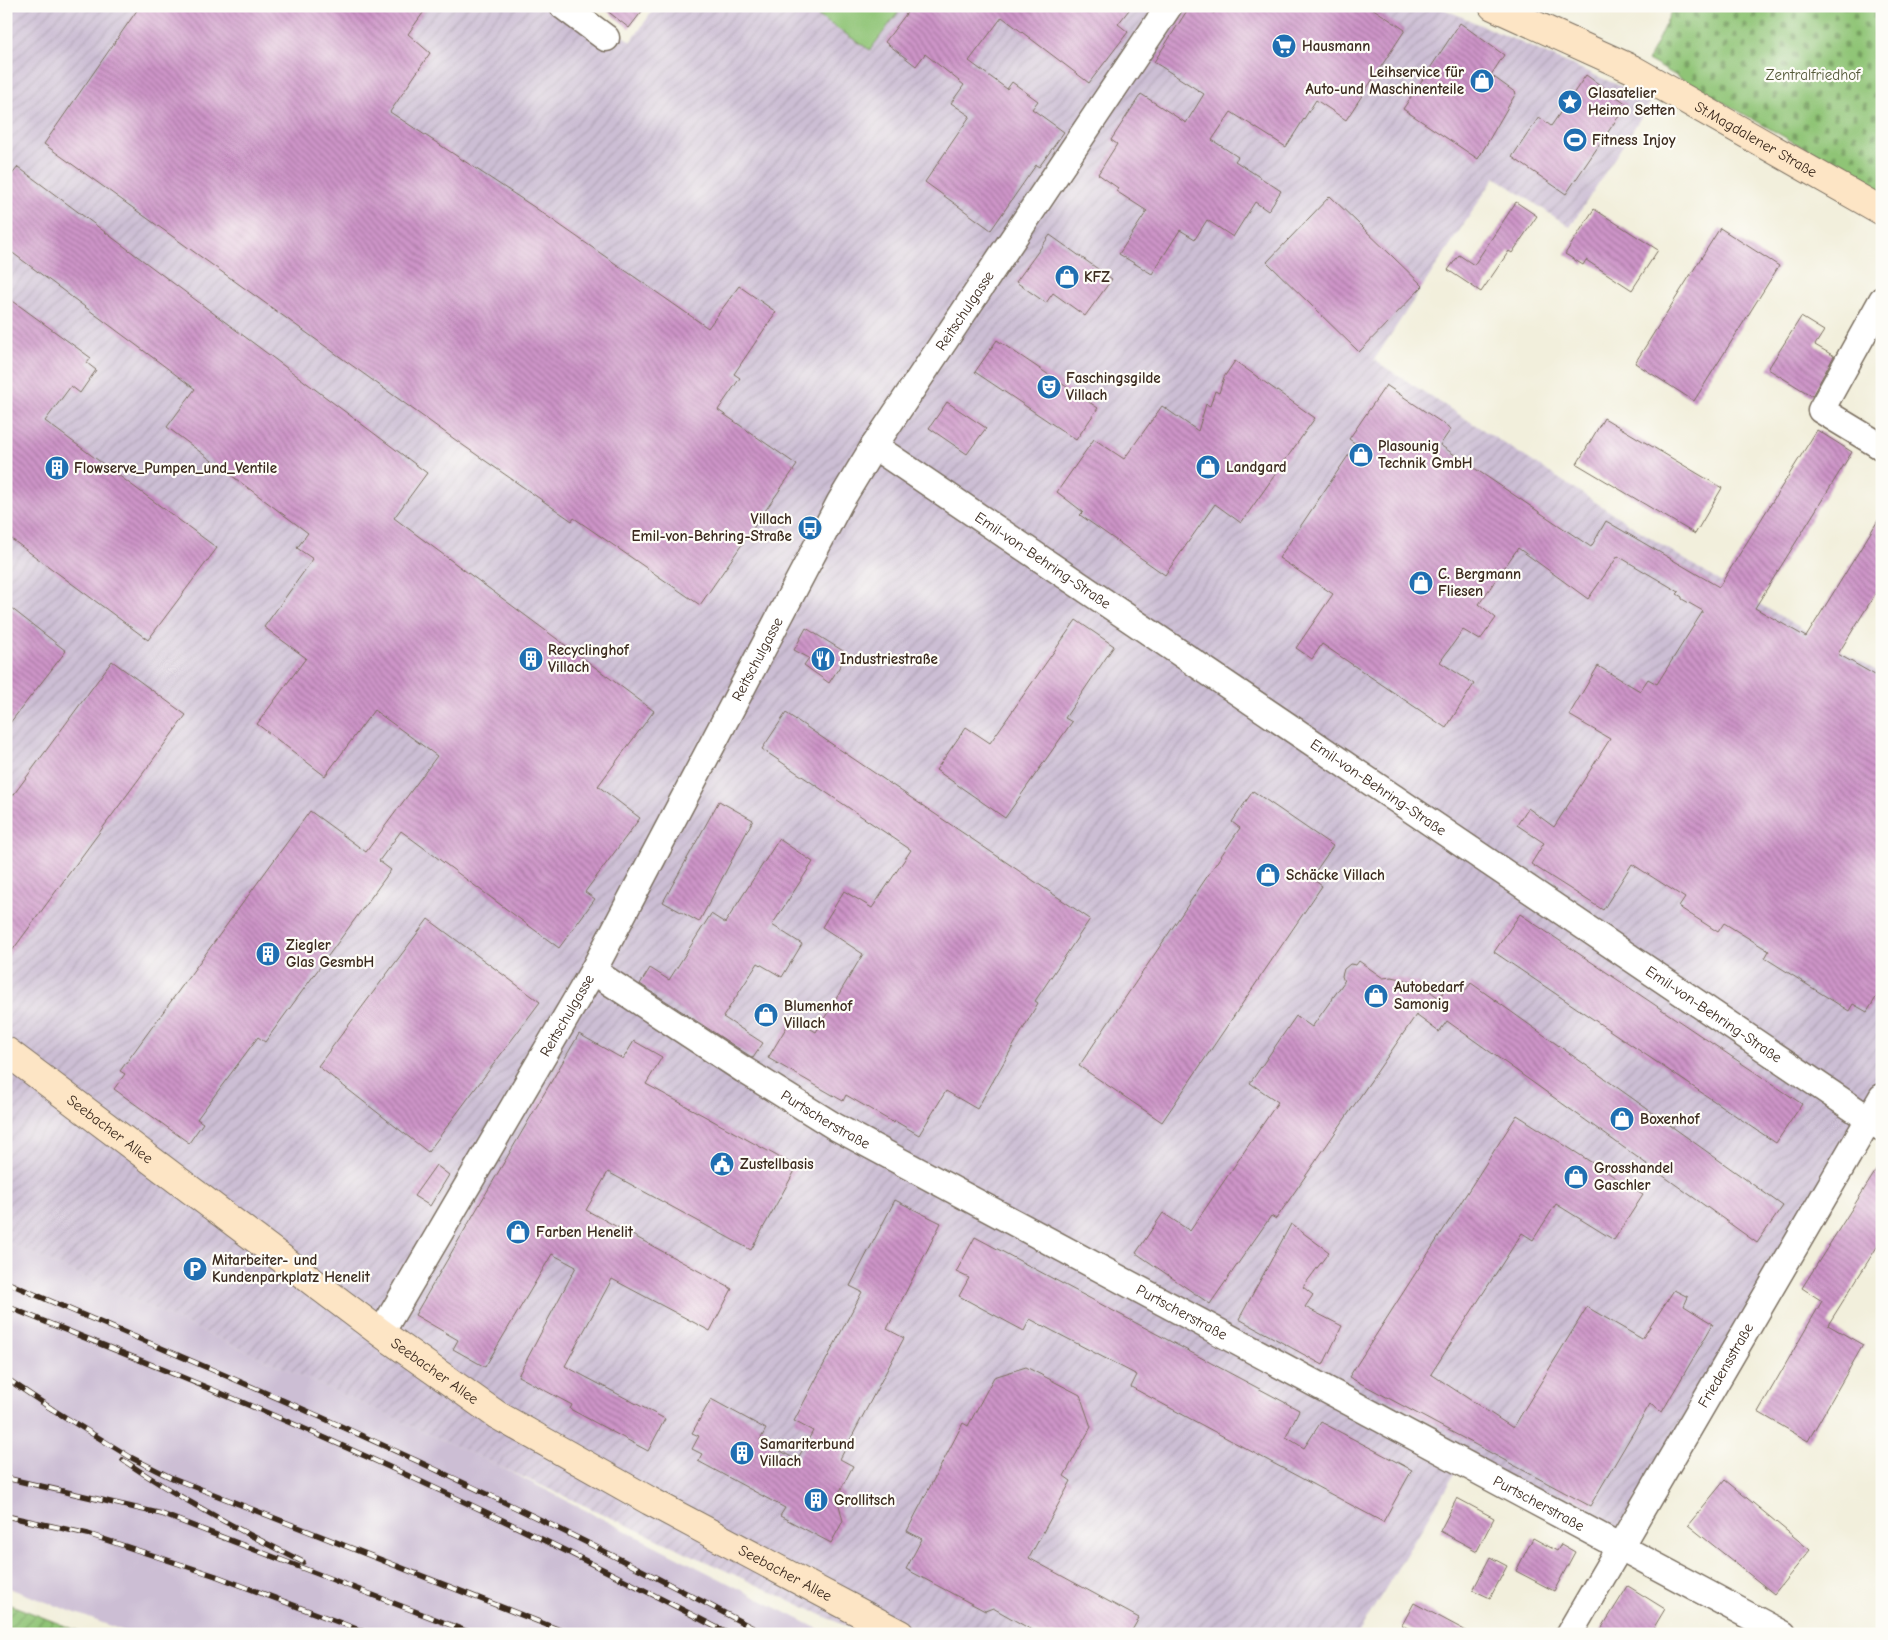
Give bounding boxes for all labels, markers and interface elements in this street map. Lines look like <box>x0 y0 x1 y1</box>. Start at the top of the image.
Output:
supermarket icon: Hausmann <box>1271 33 1297 59</box>
place label: Hausmann <box>1302 37 1370 55</box>
place label: Leihservice für Auto-und Maschinenteile <box>1306 63 1464 98</box>
park label: Zentralfriedhof <box>1766 66 1861 84</box>
shop icon: Leihservice für Auto-und Maschinenteile <box>1469 68 1495 94</box>
place label: Glasatelier Heimo Setten <box>1588 84 1675 119</box>
place icon: Glasatelier Heimo Setten <box>1557 89 1583 115</box>
street label: St.Magdalener Straße <box>1691 97 1821 181</box>
sports icon: Fitness Injoy <box>1562 127 1588 153</box>
place label: Fitness Injoy <box>1592 131 1676 149</box>
shop icon: KFZ <box>1054 264 1080 290</box>
street label: Reitschulgasse <box>932 267 998 354</box>
place label: KFZ <box>1084 268 1110 286</box>
place label: Faschingsgilde Villach <box>1066 369 1161 404</box>
theatre icon: Faschingsgilde Villach <box>1036 374 1062 400</box>
place label: Plasounig Technik GmbH <box>1378 437 1473 472</box>
shop icon: Plasounig Technik GmbH <box>1348 442 1374 468</box>
shop icon: Landgard <box>1195 454 1221 480</box>
building icon: Flowserve_Pumpen_und_Ventile <box>44 455 70 481</box>
place label: Landgard <box>1226 458 1287 476</box>
place label: Flowserve_Pumpen_und_Ventile <box>74 459 277 477</box>
street label: Emil-von-Behring-Straße <box>972 508 1115 613</box>
place label: Villach Emil-von-Behring-Straße <box>632 510 792 545</box>
bus stop icon: Villach Emil-von-Behring-Straße <box>797 515 823 541</box>
place label: C. Bergmann Fliesen <box>1438 565 1521 600</box>
shop icon: C. Bergmann Fliesen <box>1408 570 1434 596</box>
street label: Reitschulgasse <box>728 614 787 704</box>
place label: Recyclinghof Villach <box>548 641 630 676</box>
building icon: Recyclinghof Villach <box>518 646 544 672</box>
restaurant icon: Industriestraße <box>810 646 836 672</box>
place label: Industriestraße <box>840 650 938 668</box>
street label: Emil-von-Behring-Straße <box>1307 735 1450 840</box>
shop icon: Schäcke Villach <box>1255 862 1281 888</box>
place label: Schäcke Villach <box>1286 866 1385 884</box>
place label: Ziegler Glas GesmbH <box>286 936 374 971</box>
building icon: Ziegler Glas GesmbH <box>255 941 281 967</box>
street label: Emil-von-Behring-Straße <box>1642 962 1786 1067</box>
street label: Reitschulgasse <box>536 971 598 1060</box>
place label: Autobedarf Samonig <box>1394 978 1465 1013</box>
shop icon: Autobedarf Samonig <box>1363 983 1389 1009</box>
place label: Blumenhof Villach <box>784 997 854 1032</box>
shop icon: Blumenhof Villach <box>753 1002 779 1028</box>
street label: Purtscherstraße <box>778 1086 874 1153</box>
street label: Seebacher Allee <box>63 1091 157 1168</box>
shop icon: Boxenhof <box>1609 1106 1635 1132</box>
place label: Boxenhof <box>1640 1110 1701 1128</box>
public building icon: Zustellbasis <box>709 1151 735 1177</box>
place label: Zustellbasis <box>740 1155 814 1173</box>
place label: Grosshandel Gaschler <box>1594 1159 1673 1194</box>
shop icon: Grosshandel Gaschler <box>1563 1164 1589 1190</box>
shop icon: Farben Henelit <box>505 1219 531 1245</box>
place label: Farben Henelit <box>536 1223 634 1241</box>
place label: Mitarbeiter- und Kundenparkplatz Henelit <box>212 1251 371 1286</box>
parking icon: Mitarbeiter- und Kundenparkplatz Henelit <box>182 1256 208 1282</box>
street label: Purtscherstraße <box>1133 1280 1231 1344</box>
street label: Friedensstraße <box>1694 1319 1758 1411</box>
street label: Seebacher Allee <box>387 1334 482 1408</box>
place label: Samariterbund Villach <box>760 1435 855 1470</box>
building icon: Samariterbund Villach <box>729 1440 755 1466</box>
street label: Purtscherstraße <box>1490 1472 1588 1535</box>
building icon: Grollitsch <box>803 1487 829 1513</box>
place label: Grollitsch <box>834 1491 895 1509</box>
street label: Seebacher Allee <box>735 1541 835 1605</box>

